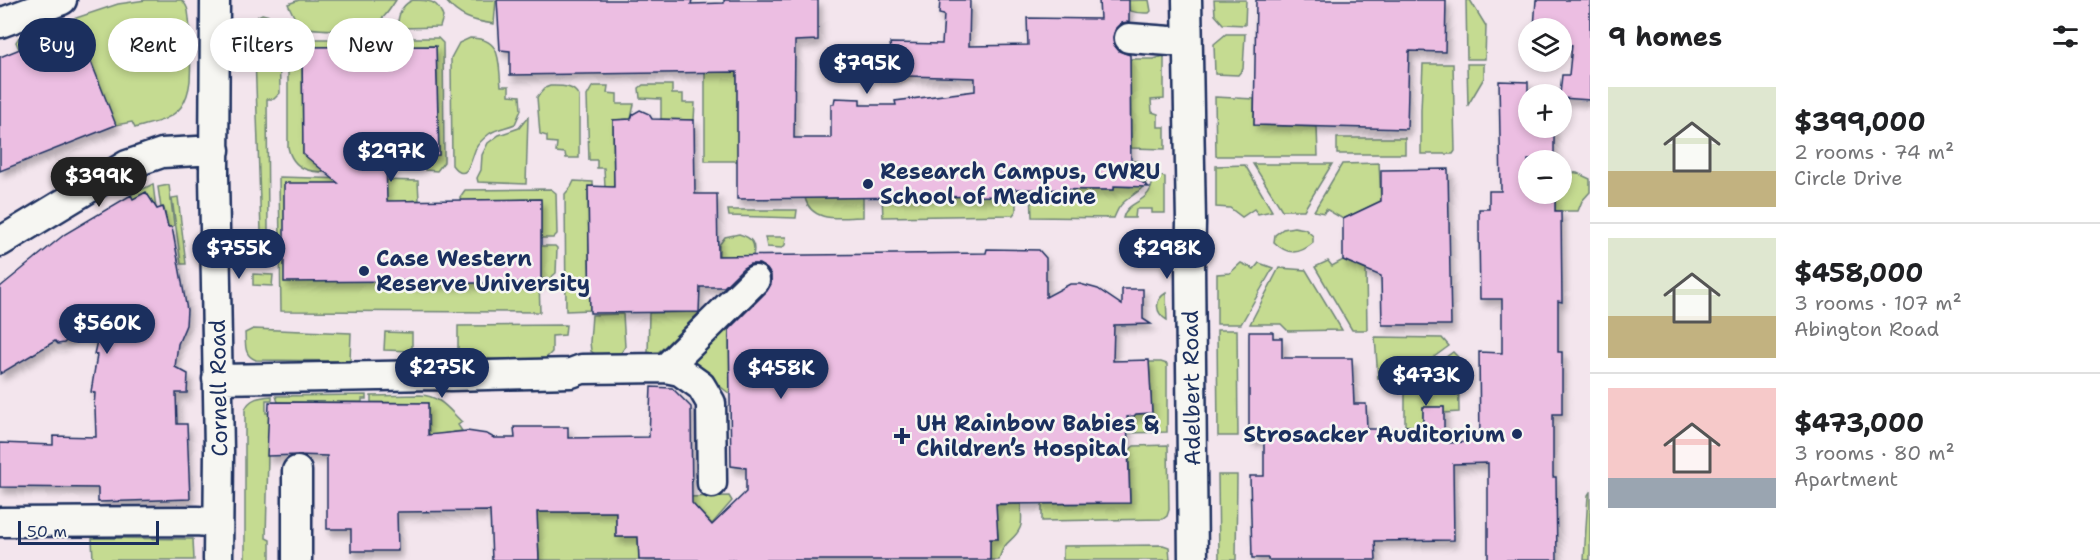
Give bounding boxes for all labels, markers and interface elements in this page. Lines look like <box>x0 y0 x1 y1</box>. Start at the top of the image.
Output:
chip: Buy <box>18 18 96 72</box>
chip: Rent <box>108 18 198 72</box>
chip: Filters <box>210 18 315 72</box>
chip: New <box>327 18 414 72</box>
map controls <box>1518 18 1572 204</box>
button: layers <box>1518 18 1572 72</box>
text: 9 homes <box>1608 19 1722 54</box>
icon: filters <box>2049 20 2082 53</box>
pin: $795K <box>825 44 909 95</box>
text: $795K <box>833 50 901 76</box>
button: + <box>1518 84 1572 138</box>
text: $399,000 <box>1794 104 1926 139</box>
icon: home <box>1656 111 1728 183</box>
pin: $297K <box>349 132 433 183</box>
text: $297K <box>357 138 425 164</box>
text: 2 rooms · 74 m² <box>1794 139 1954 165</box>
button: − <box>1518 150 1572 204</box>
pin: $399K <box>57 157 141 208</box>
place label: Research Campus, CWRU School of Medicine <box>880 157 1160 211</box>
text: $399K <box>65 163 133 189</box>
text: Circle Drive <box>1794 165 1903 191</box>
marker: Research Campus, CWRU School of Medicine <box>861 177 875 191</box>
pin: $755K <box>197 229 281 280</box>
pin: $298K <box>1125 229 1209 280</box>
text: $755K <box>206 235 272 261</box>
text: $298K <box>1133 235 1201 261</box>
place label: Case Western Reserve University <box>376 244 590 298</box>
text: $458,000 <box>1794 255 1924 290</box>
icon: home <box>1656 262 1728 334</box>
marker: Case Western Reserve University <box>357 264 371 278</box>
text: 3 rooms · 107 m² <box>1794 290 1962 316</box>
pin: $560K <box>65 304 149 355</box>
text: $560K <box>73 310 141 336</box>
street label: Adelbert Road <box>1176 310 1207 466</box>
text: Abington Road <box>1794 316 1939 342</box>
street label: Cornell Road <box>203 319 234 457</box>
pin: $275K <box>400 348 484 399</box>
pin: $458K <box>739 349 823 400</box>
text: $275K <box>409 354 475 380</box>
text: $458K <box>747 355 815 381</box>
pin: $473K <box>1384 356 1468 407</box>
text: $473K <box>1392 362 1460 388</box>
text: $473,000 <box>1794 405 1924 440</box>
place label: UH Rainbow Babies & Children’s Hospital <box>916 409 1159 463</box>
icon: home <box>1656 412 1728 484</box>
place label: Strosacker Auditorium <box>1243 420 1505 449</box>
marker: UH Rainbow Babies & Children’s Hospital <box>893 427 911 445</box>
marker: Strosacker Auditorium <box>1510 427 1524 441</box>
text: 3 rooms · 80 m² <box>1794 440 1955 466</box>
text: Apartment <box>1794 466 1898 492</box>
scale bar <box>18 518 159 546</box>
text: 50 m <box>27 521 67 542</box>

